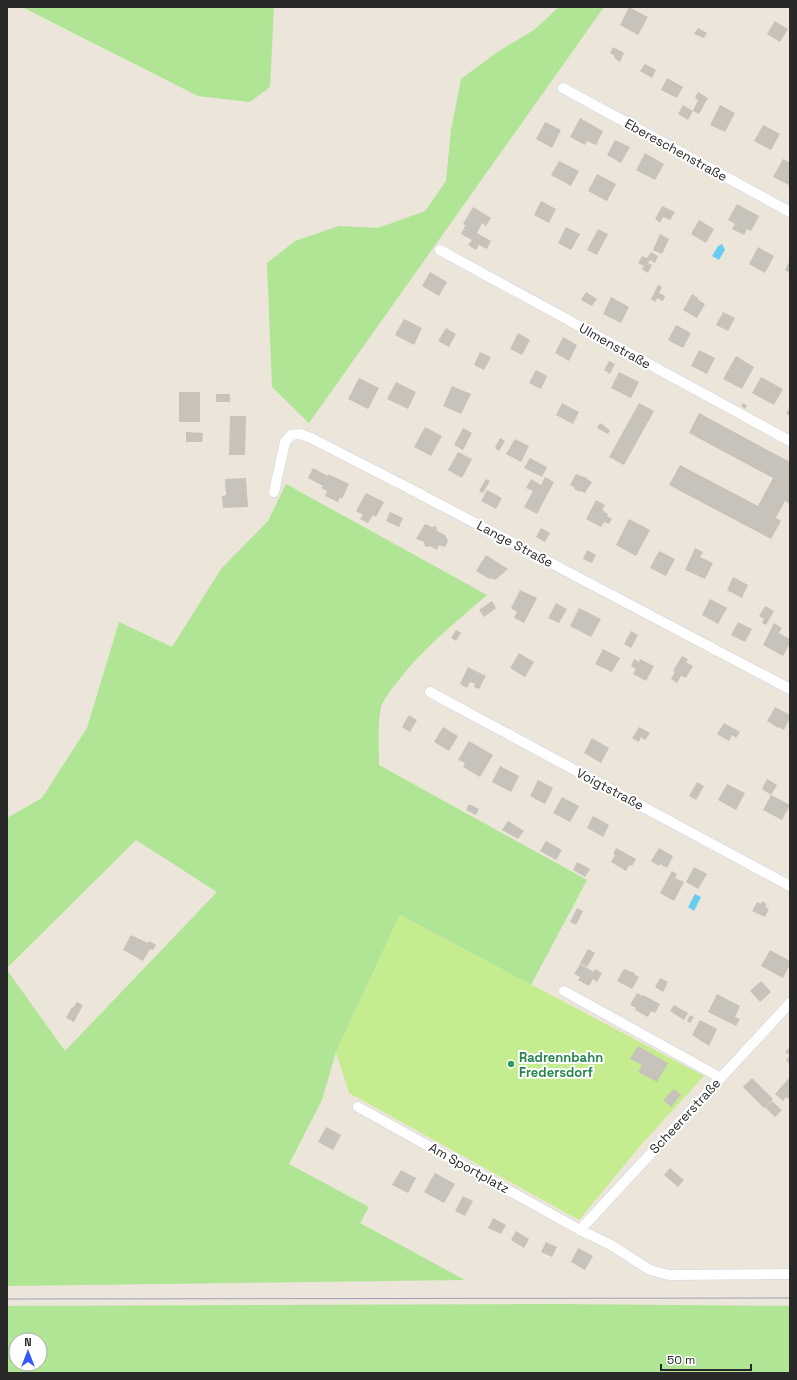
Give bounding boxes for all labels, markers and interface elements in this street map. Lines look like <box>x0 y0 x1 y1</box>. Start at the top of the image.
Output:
street label: Ebereschenstraße <box>622 115 730 185</box>
street label: Ulmenstraße <box>576 319 654 373</box>
street label: Lange Straße <box>474 517 556 571</box>
street label: Voigtstraße <box>573 764 647 814</box>
place label: Radrennbahn Fredersdorf <box>519 1049 603 1081</box>
marker: Radrennbahn Fredersdorf <box>506 1059 516 1069</box>
street label: Scheererstraße <box>646 1075 724 1157</box>
street label: Am Sportplatz <box>426 1139 512 1197</box>
north arrow <box>8 1332 48 1372</box>
text: N <box>24 1335 32 1349</box>
scale bar <box>661 1346 751 1372</box>
text: 50 m <box>667 1352 695 1368</box>

